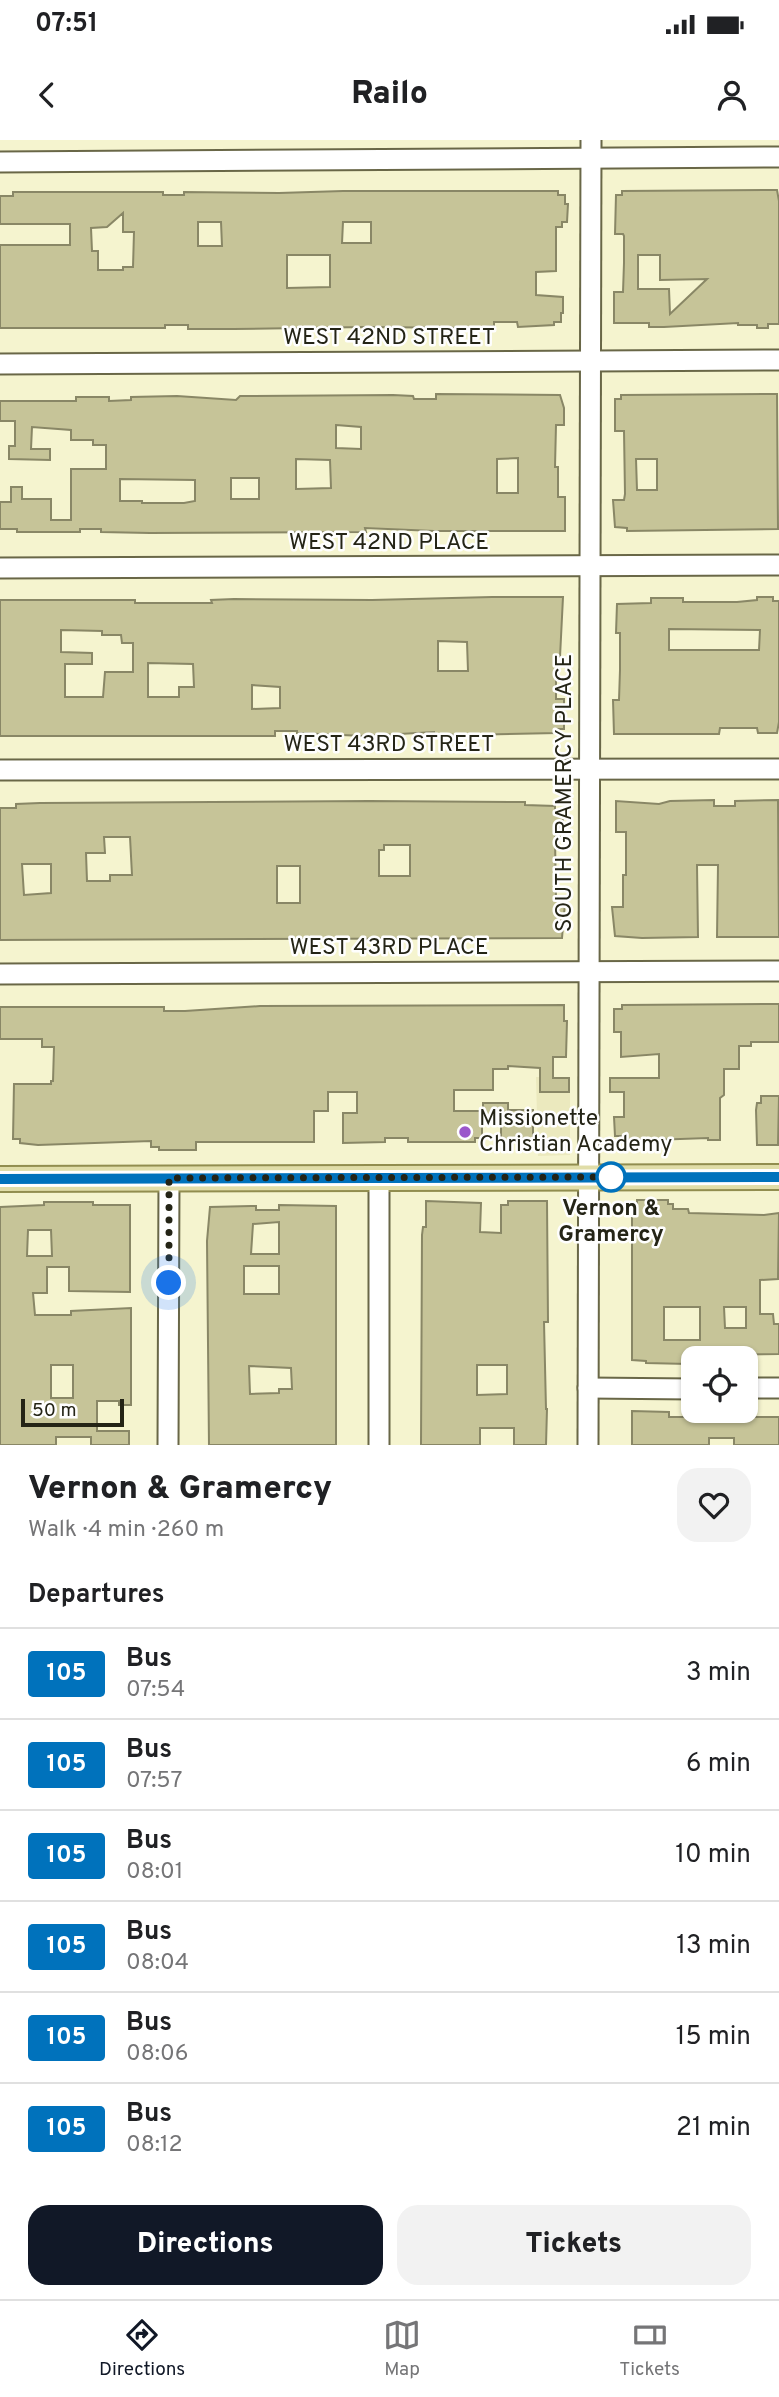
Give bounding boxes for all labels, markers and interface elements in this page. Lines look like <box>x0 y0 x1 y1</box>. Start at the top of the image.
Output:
text: 07:51 <box>35 8 98 41</box>
text: Railo <box>351 75 428 115</box>
icon: back <box>28 76 66 114</box>
icon: person <box>713 76 751 114</box>
street label: WEST 42ND STREET <box>283 324 495 353</box>
street label: WEST 42ND PLACE <box>289 529 489 558</box>
street label: SOUTH GRAMERCY PLACE <box>551 654 580 932</box>
street label: WEST 43RD STREET <box>284 731 495 760</box>
street label: WEST 43RD PLACE <box>289 934 489 963</box>
place label: Missionette Christian Academy <box>479 1105 673 1160</box>
marker: Missionette Christian Academy <box>457 1124 473 1140</box>
marker: Vernon & Gramercy <box>596 1162 626 1192</box>
place label: Vernon & Gramercy <box>558 1195 664 1250</box>
your location <box>151 1265 186 1300</box>
map controls <box>681 1346 758 1423</box>
button: locate <box>681 1346 758 1423</box>
scale bar <box>21 1396 124 1428</box>
text: 50 m <box>32 1399 77 1423</box>
button: heart <box>677 1468 751 1542</box>
text: Vernon & Gramercy <box>28 1469 332 1511</box>
text: Walk · 4 min · 260 m <box>28 1516 224 1545</box>
text: Departures <box>28 1579 165 1612</box>
text: Bus <box>126 1643 172 1676</box>
text: 3 min <box>686 1657 751 1690</box>
text: 105 <box>46 1659 87 1689</box>
text: 07:54 <box>126 1676 185 1705</box>
text: Bus <box>126 1734 172 1767</box>
text: 6 min <box>686 1748 751 1781</box>
text: 105 <box>46 1750 87 1780</box>
text: 07:57 <box>126 1767 182 1796</box>
text: Bus <box>126 1825 172 1858</box>
text: 10 min <box>675 1839 751 1872</box>
text: 105 <box>46 1841 87 1871</box>
text: 08:01 <box>126 1858 183 1887</box>
text: Bus <box>126 1916 172 1949</box>
text: 13 min <box>676 1930 751 1963</box>
text: 105 <box>46 1932 87 1962</box>
text: 08:04 <box>126 1949 189 1978</box>
text: Bus <box>126 2007 172 2040</box>
text: 15 min <box>676 2021 751 2054</box>
text: 105 <box>46 2023 87 2053</box>
text: 08:06 <box>126 2040 189 2069</box>
text: Bus <box>126 2098 172 2131</box>
text: 21 min <box>676 2112 751 2145</box>
text: 105 <box>46 2114 87 2144</box>
text: 08:12 <box>126 2131 183 2160</box>
button: Directions <box>28 2205 383 2285</box>
button: Tickets <box>397 2205 751 2285</box>
tab: Directions <box>99 2316 185 2382</box>
tab: Map <box>383 2316 421 2382</box>
tab: Tickets <box>619 2316 680 2382</box>

